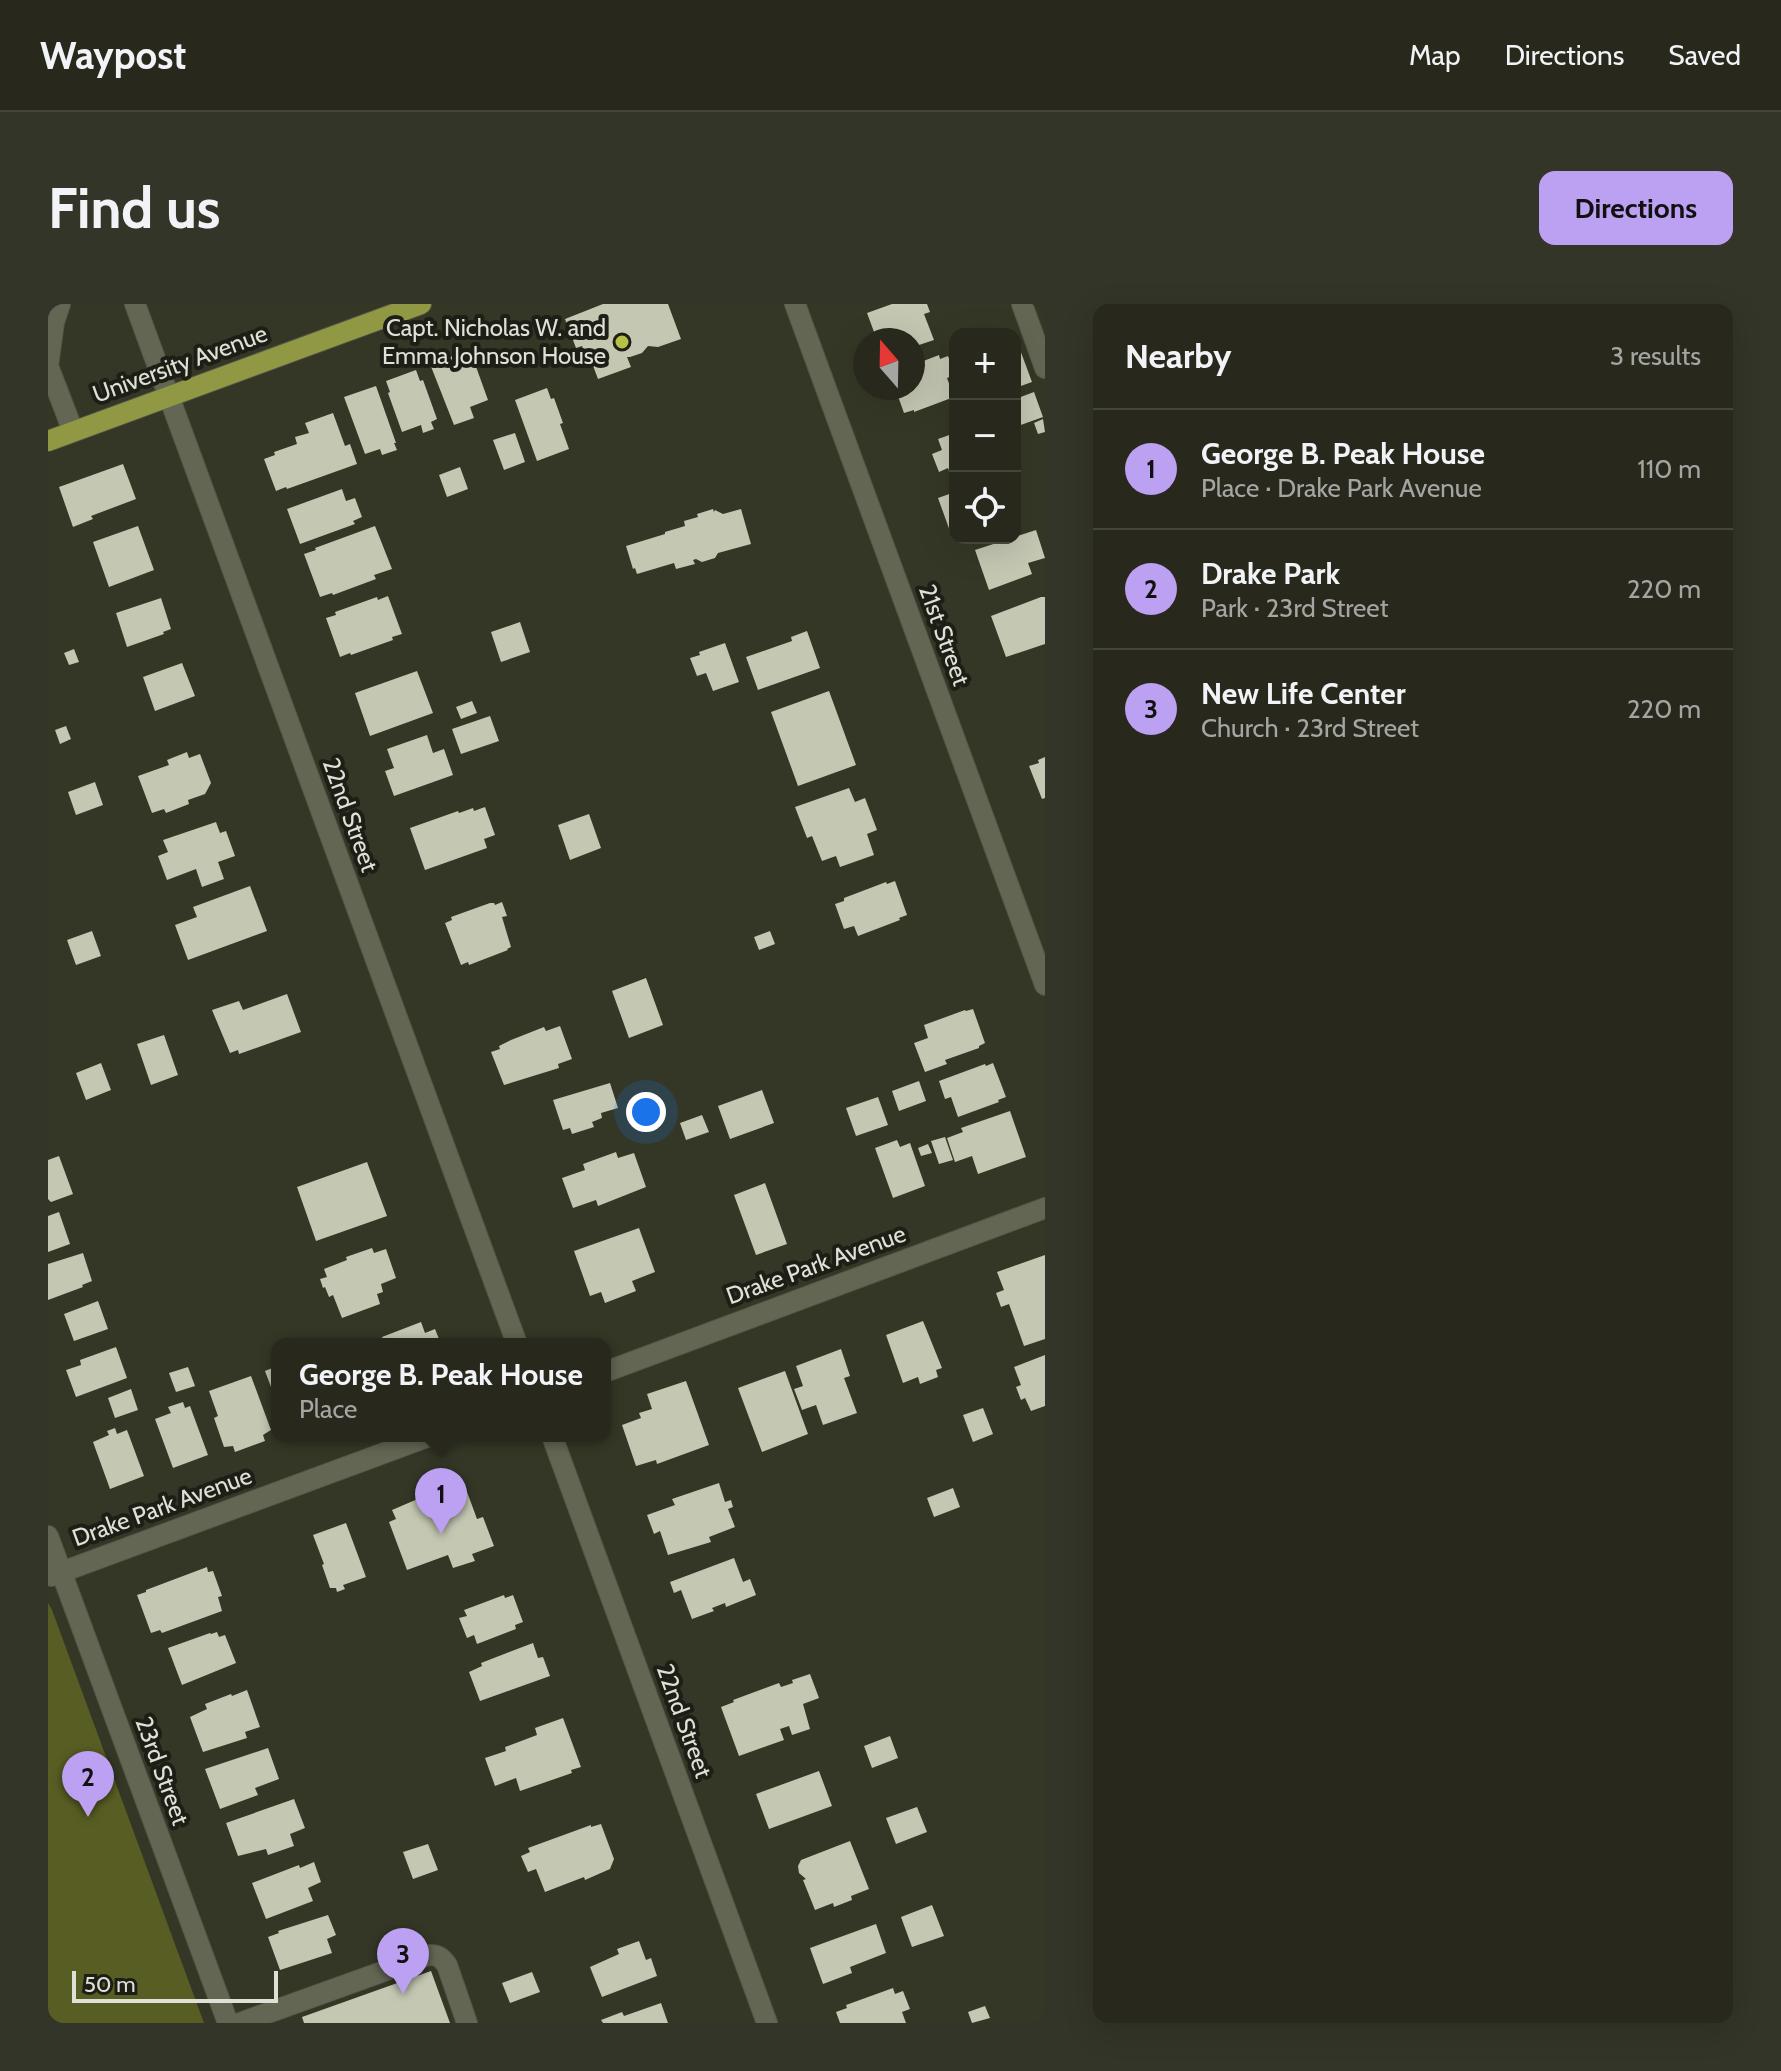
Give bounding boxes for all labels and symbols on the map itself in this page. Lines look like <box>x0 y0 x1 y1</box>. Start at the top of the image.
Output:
place label: Capt. Nicholas W. and Emma Johnson House <box>382 313 606 370</box>
street label: University Avenue <box>89 318 271 409</box>
north arrow <box>853 328 925 400</box>
marker: Capt. Nicholas W. and Emma Johnson House <box>613 333 631 351</box>
street label: 21st Street <box>913 580 976 689</box>
street label: 22nd Street <box>316 754 384 876</box>
your location <box>626 1092 666 1132</box>
street label: Drake Park Avenue <box>722 1219 910 1310</box>
street label: Drake Park Avenue <box>68 1461 256 1552</box>
pin: 1 <box>415 1468 467 1534</box>
street label: 22nd Street <box>650 1660 718 1782</box>
street label: 23rd Street <box>129 1713 195 1829</box>
pin: 2 <box>62 1751 114 1817</box>
pin: 3 <box>377 1928 429 1994</box>
scale bar <box>72 1967 278 2003</box>

